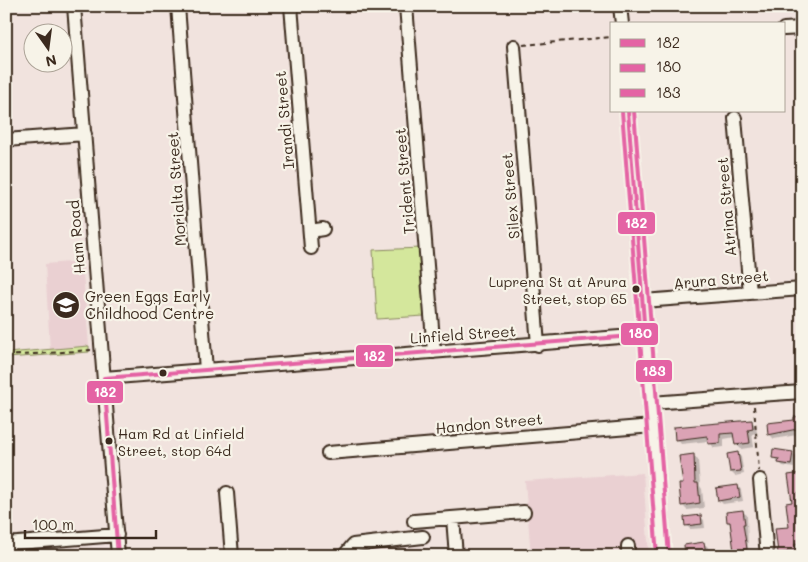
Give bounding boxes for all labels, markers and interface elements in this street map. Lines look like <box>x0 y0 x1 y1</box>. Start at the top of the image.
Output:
north arrow <box>22 22 72 72</box>
legend <box>610 22 786 112</box>
text: 182 <box>656 32 680 52</box>
text: N <box>44 51 59 72</box>
text: 180 <box>656 56 681 76</box>
street label: Irandi Street <box>270 70 298 170</box>
text: 183 <box>656 82 681 102</box>
street label: Trident Street <box>389 127 419 235</box>
street label: Morialta Street <box>162 131 190 247</box>
street label: Silex Street <box>496 152 524 240</box>
street label: Atrina Street <box>712 157 740 257</box>
street label: Ham Road <box>63 199 89 275</box>
line badge: 182 <box>617 211 656 235</box>
text: 182 <box>625 213 648 232</box>
street label: Arura Street <box>673 265 769 293</box>
place label: Luprena St at Arura Street, stop 65 <box>489 272 627 308</box>
marker: Luprena St at Arura Street, stop 65 <box>631 284 641 294</box>
place label: Green Eggs Early Childhood Centre <box>85 286 214 323</box>
school or university icon: Green Eggs Early Childhood Centre <box>51 290 81 320</box>
street label: Linfield Street <box>409 320 517 348</box>
line badge: 180 <box>620 322 659 346</box>
text: 180 <box>628 323 652 342</box>
line badge: 182 <box>355 344 394 368</box>
text: 182 <box>363 346 386 365</box>
line badge: 183 <box>635 359 673 383</box>
text: 183 <box>642 361 666 380</box>
unlabelled marker <box>158 368 168 378</box>
line badge: 182 <box>86 380 124 404</box>
text: 182 <box>94 382 117 401</box>
street label: Handon Street <box>435 408 543 438</box>
place label: Ham Rd at Linfield Street, stop 64d <box>118 424 244 460</box>
marker: Ham Rd at Linfield Street, stop 64d <box>104 436 114 446</box>
scale bar <box>25 507 156 539</box>
text: 100 m <box>32 514 74 534</box>

